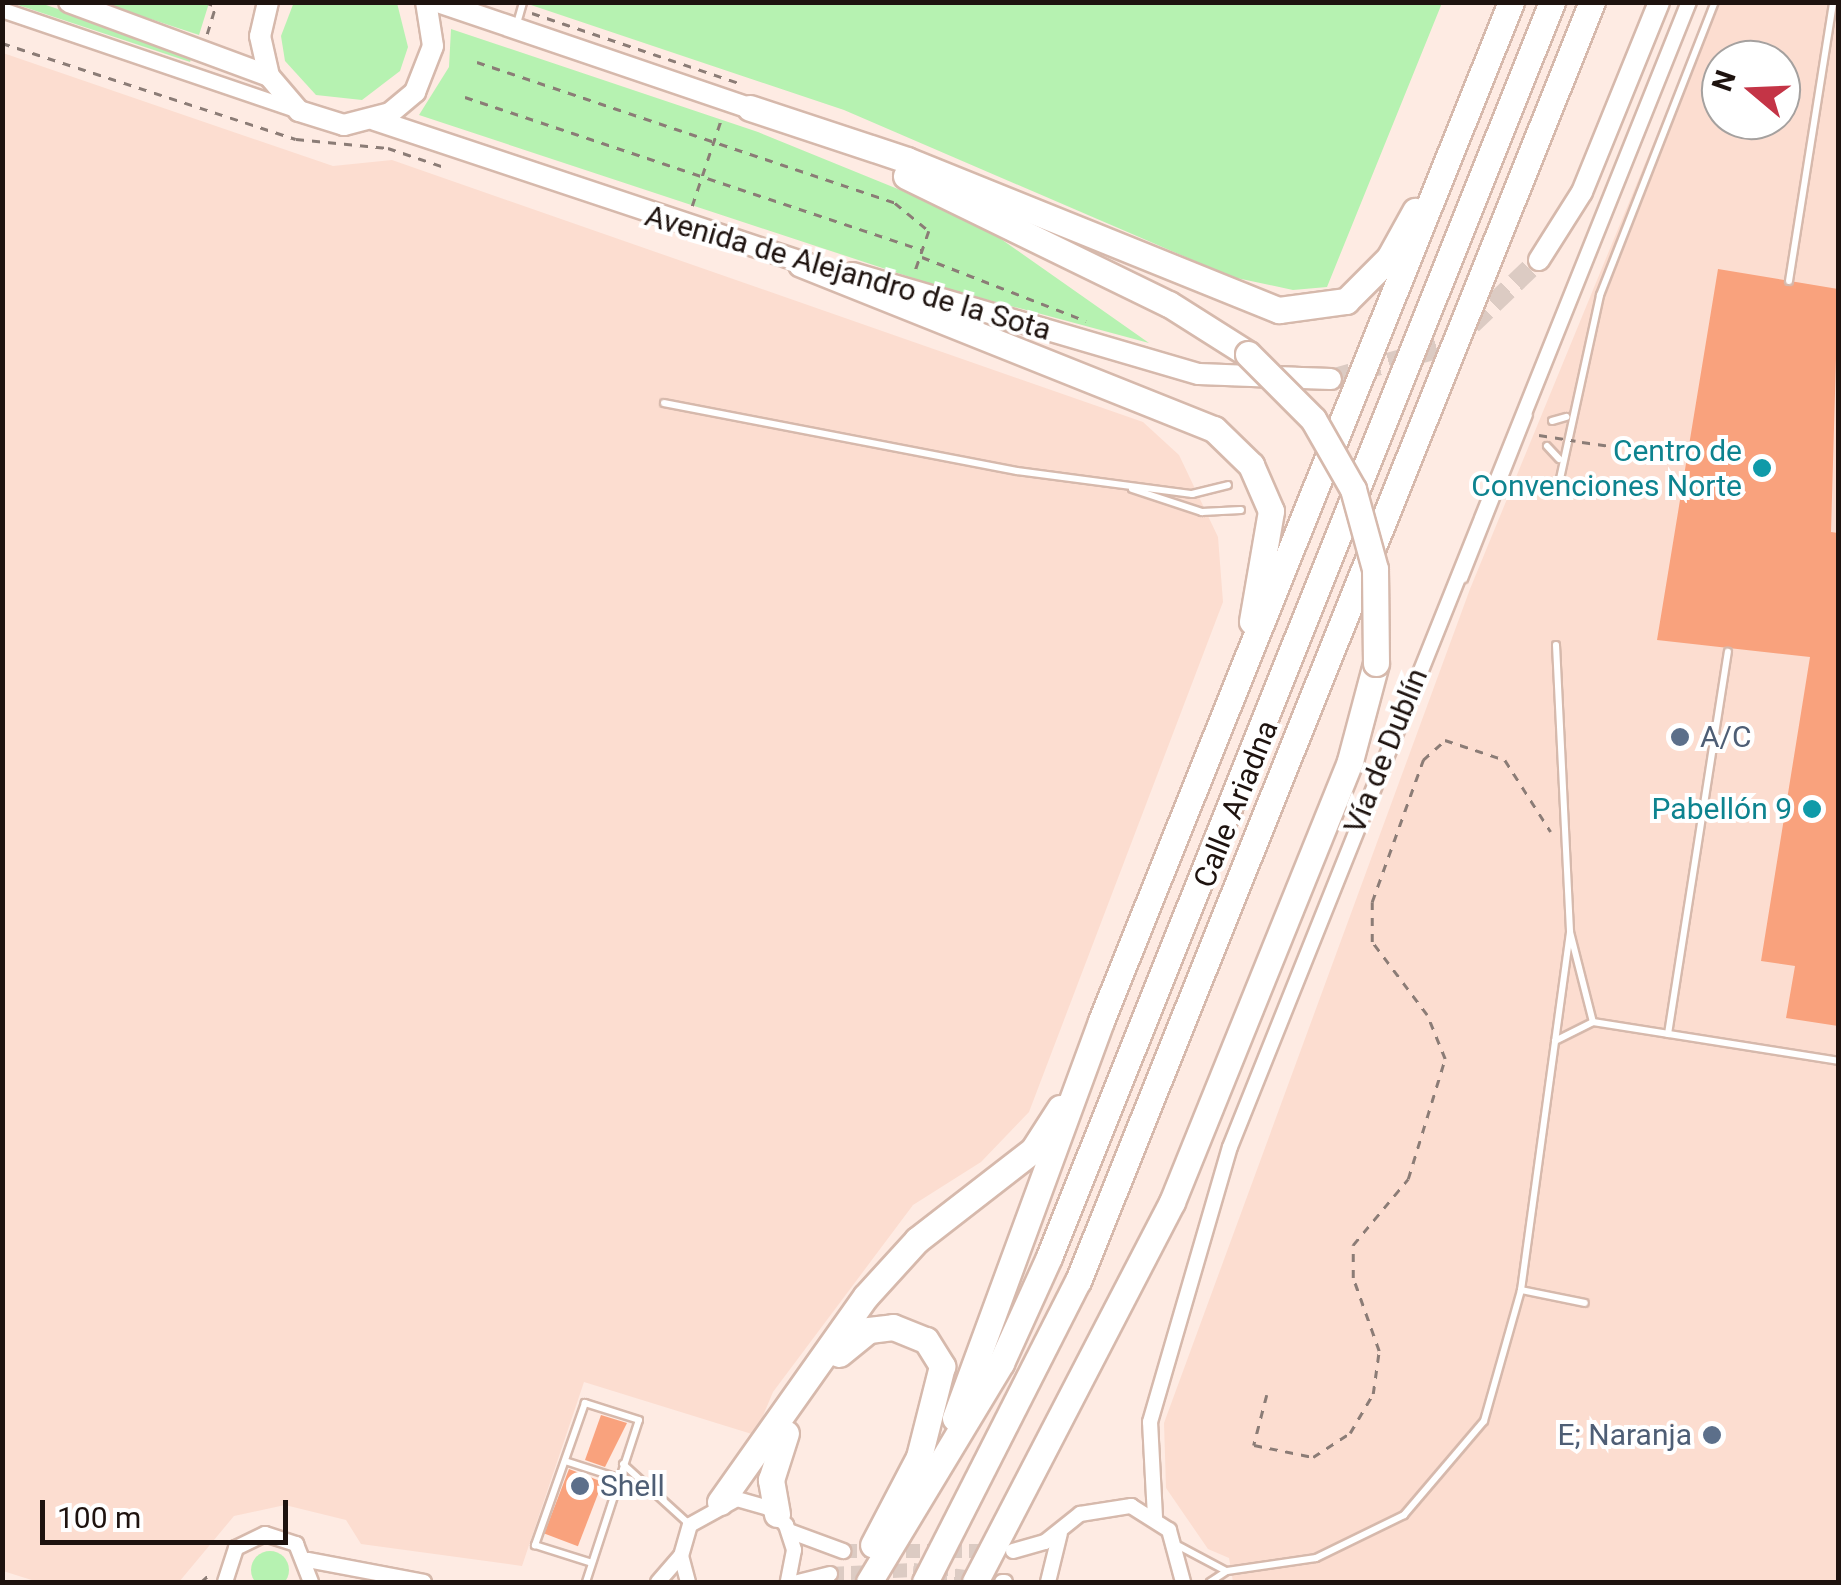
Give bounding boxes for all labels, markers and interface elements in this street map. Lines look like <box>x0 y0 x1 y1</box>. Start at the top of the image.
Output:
north arrow <box>1701 40 1801 140</box>
text: N <box>1705 66 1743 95</box>
street label: Avenida de Alejandro de la Sota <box>641 198 1055 348</box>
place label: Centro de Convenciones Norte <box>1471 433 1742 504</box>
marker: Centro de Convenciones Norte <box>1751 457 1773 479</box>
street label: Vía de Dublín <box>1337 663 1435 839</box>
street label: Calle Ariadna <box>1186 715 1286 893</box>
place label: A/C <box>1700 719 1751 755</box>
marker: A/C <box>1669 726 1691 748</box>
place label: Pabellón 9 <box>1652 791 1792 827</box>
marker: Pabellón 9 <box>1801 798 1823 820</box>
place label: E; Naranja <box>1557 1417 1692 1453</box>
marker: E; Naranja <box>1701 1424 1723 1446</box>
place label: Shell <box>600 1468 665 1504</box>
marker: Shell <box>569 1475 591 1497</box>
scale bar <box>45 1480 292 1542</box>
text: 100 m <box>57 1500 141 1535</box>

